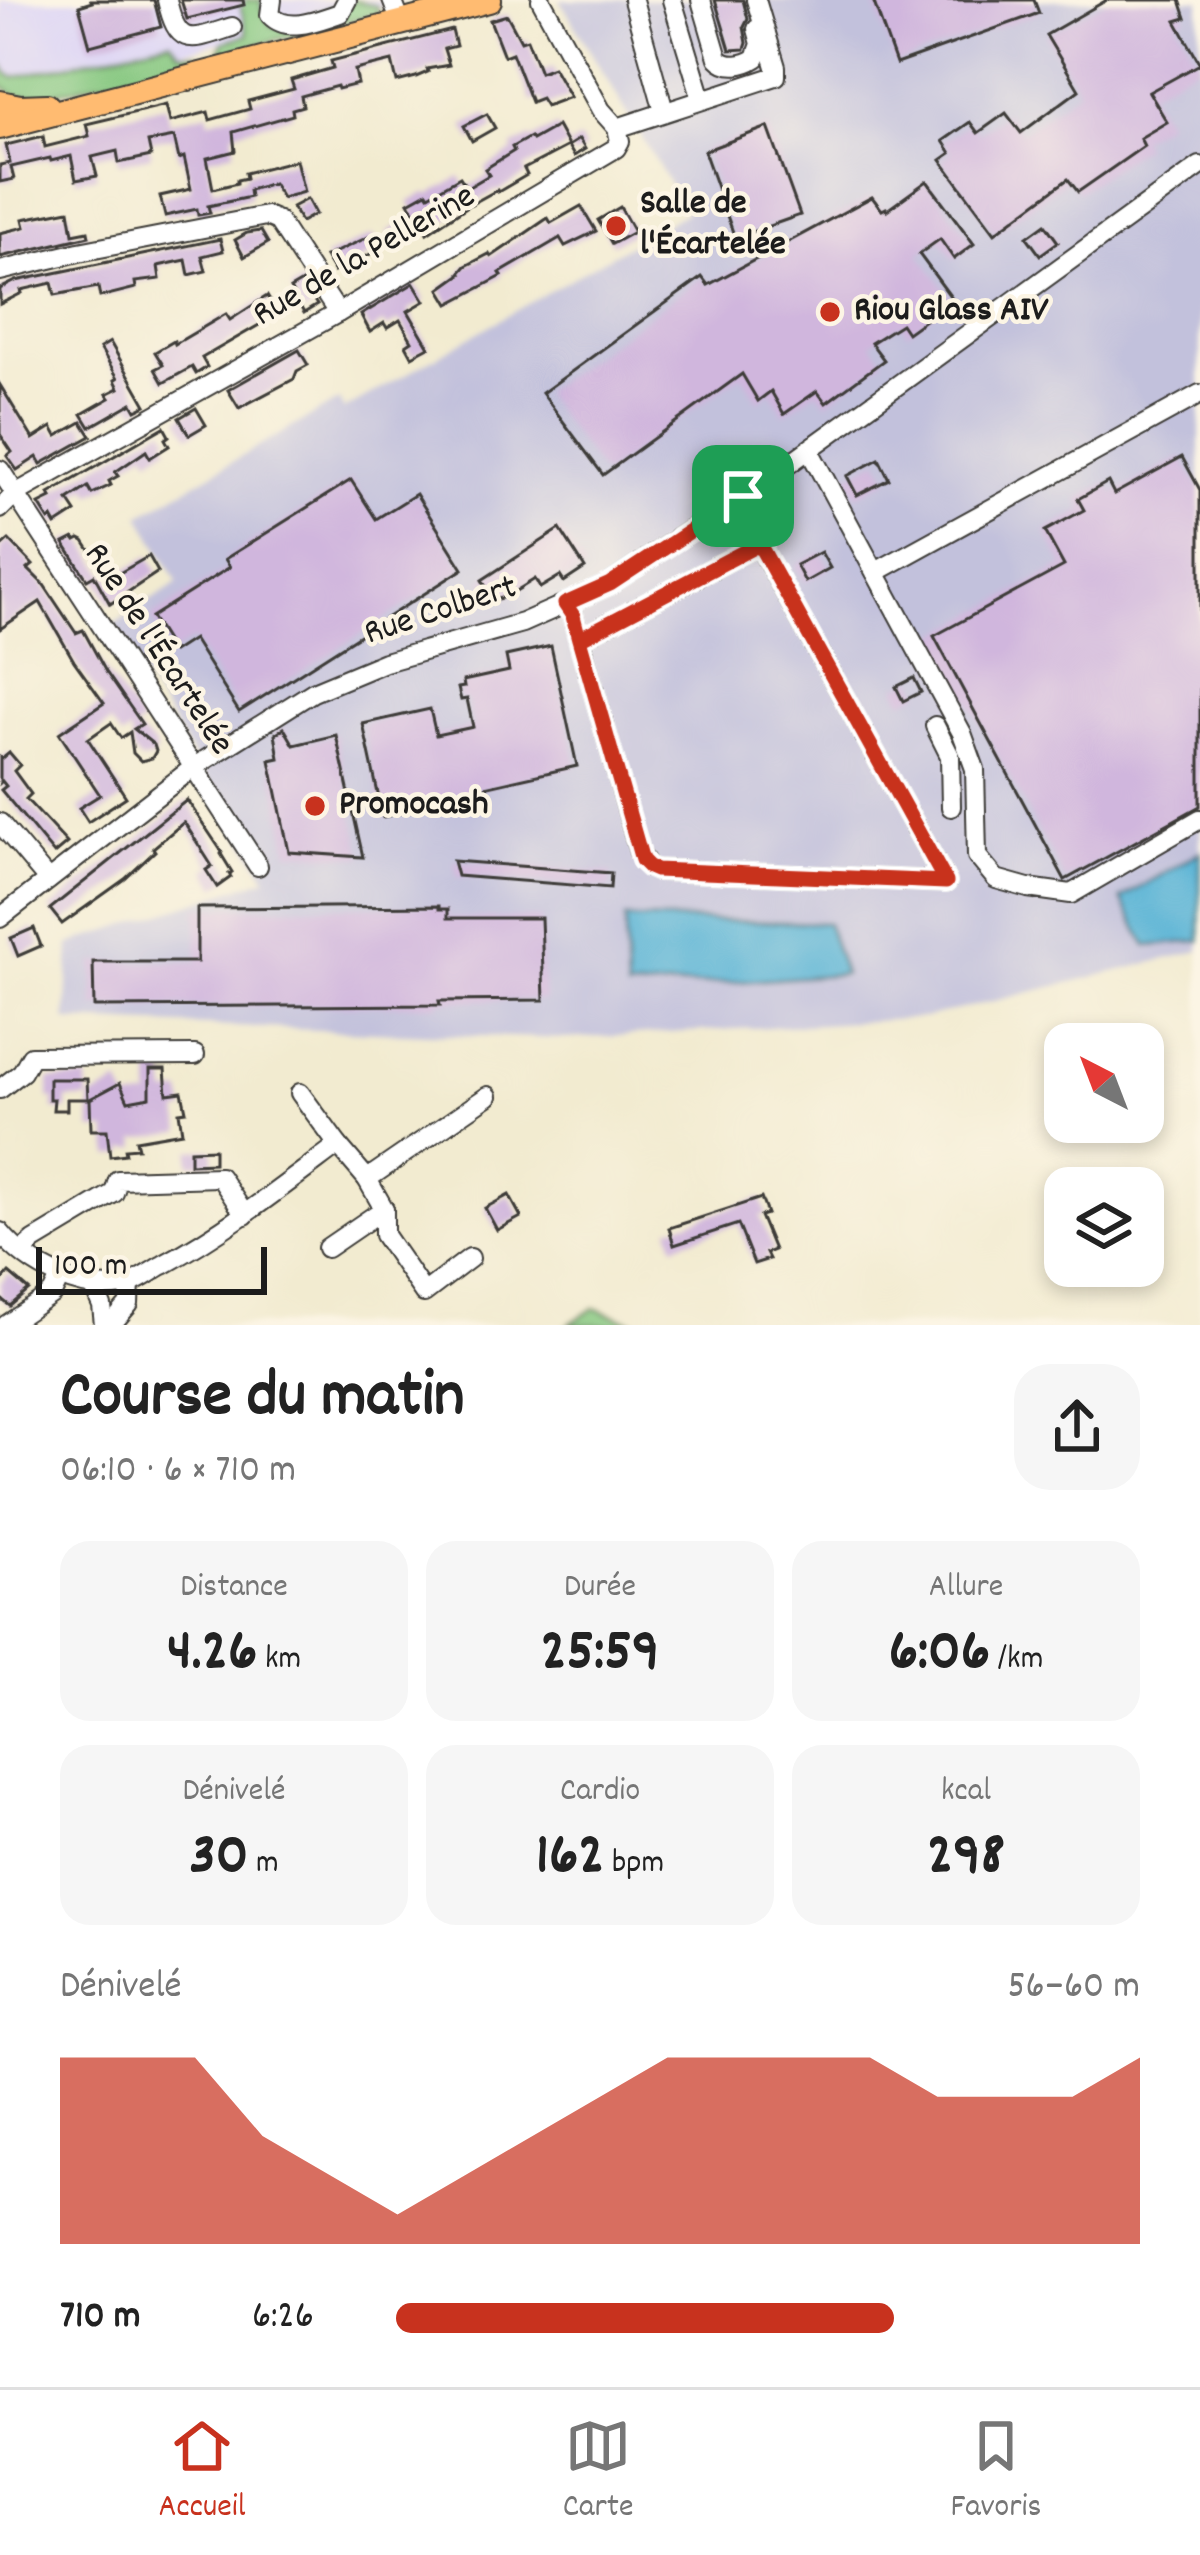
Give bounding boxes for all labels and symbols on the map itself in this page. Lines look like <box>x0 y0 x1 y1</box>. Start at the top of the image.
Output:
street label: Rue de la Pellerine <box>244 172 486 342</box>
place label: Salle de l'Écartelée <box>640 179 786 272</box>
marker: Salle de l'Écartelée <box>603 213 629 239</box>
place label: Riou Glass AIV <box>854 286 1049 338</box>
marker: Riou Glass AIV <box>817 299 843 325</box>
pin <box>692 445 794 547</box>
street label: Rue de l'Écartelée <box>69 534 245 766</box>
street label: Rue Colbert <box>358 563 524 661</box>
place label: Promocash <box>339 780 488 832</box>
marker: Promocash <box>302 793 328 819</box>
north arrow <box>1044 1023 1164 1143</box>
scale bar <box>36 1241 267 1294</box>

